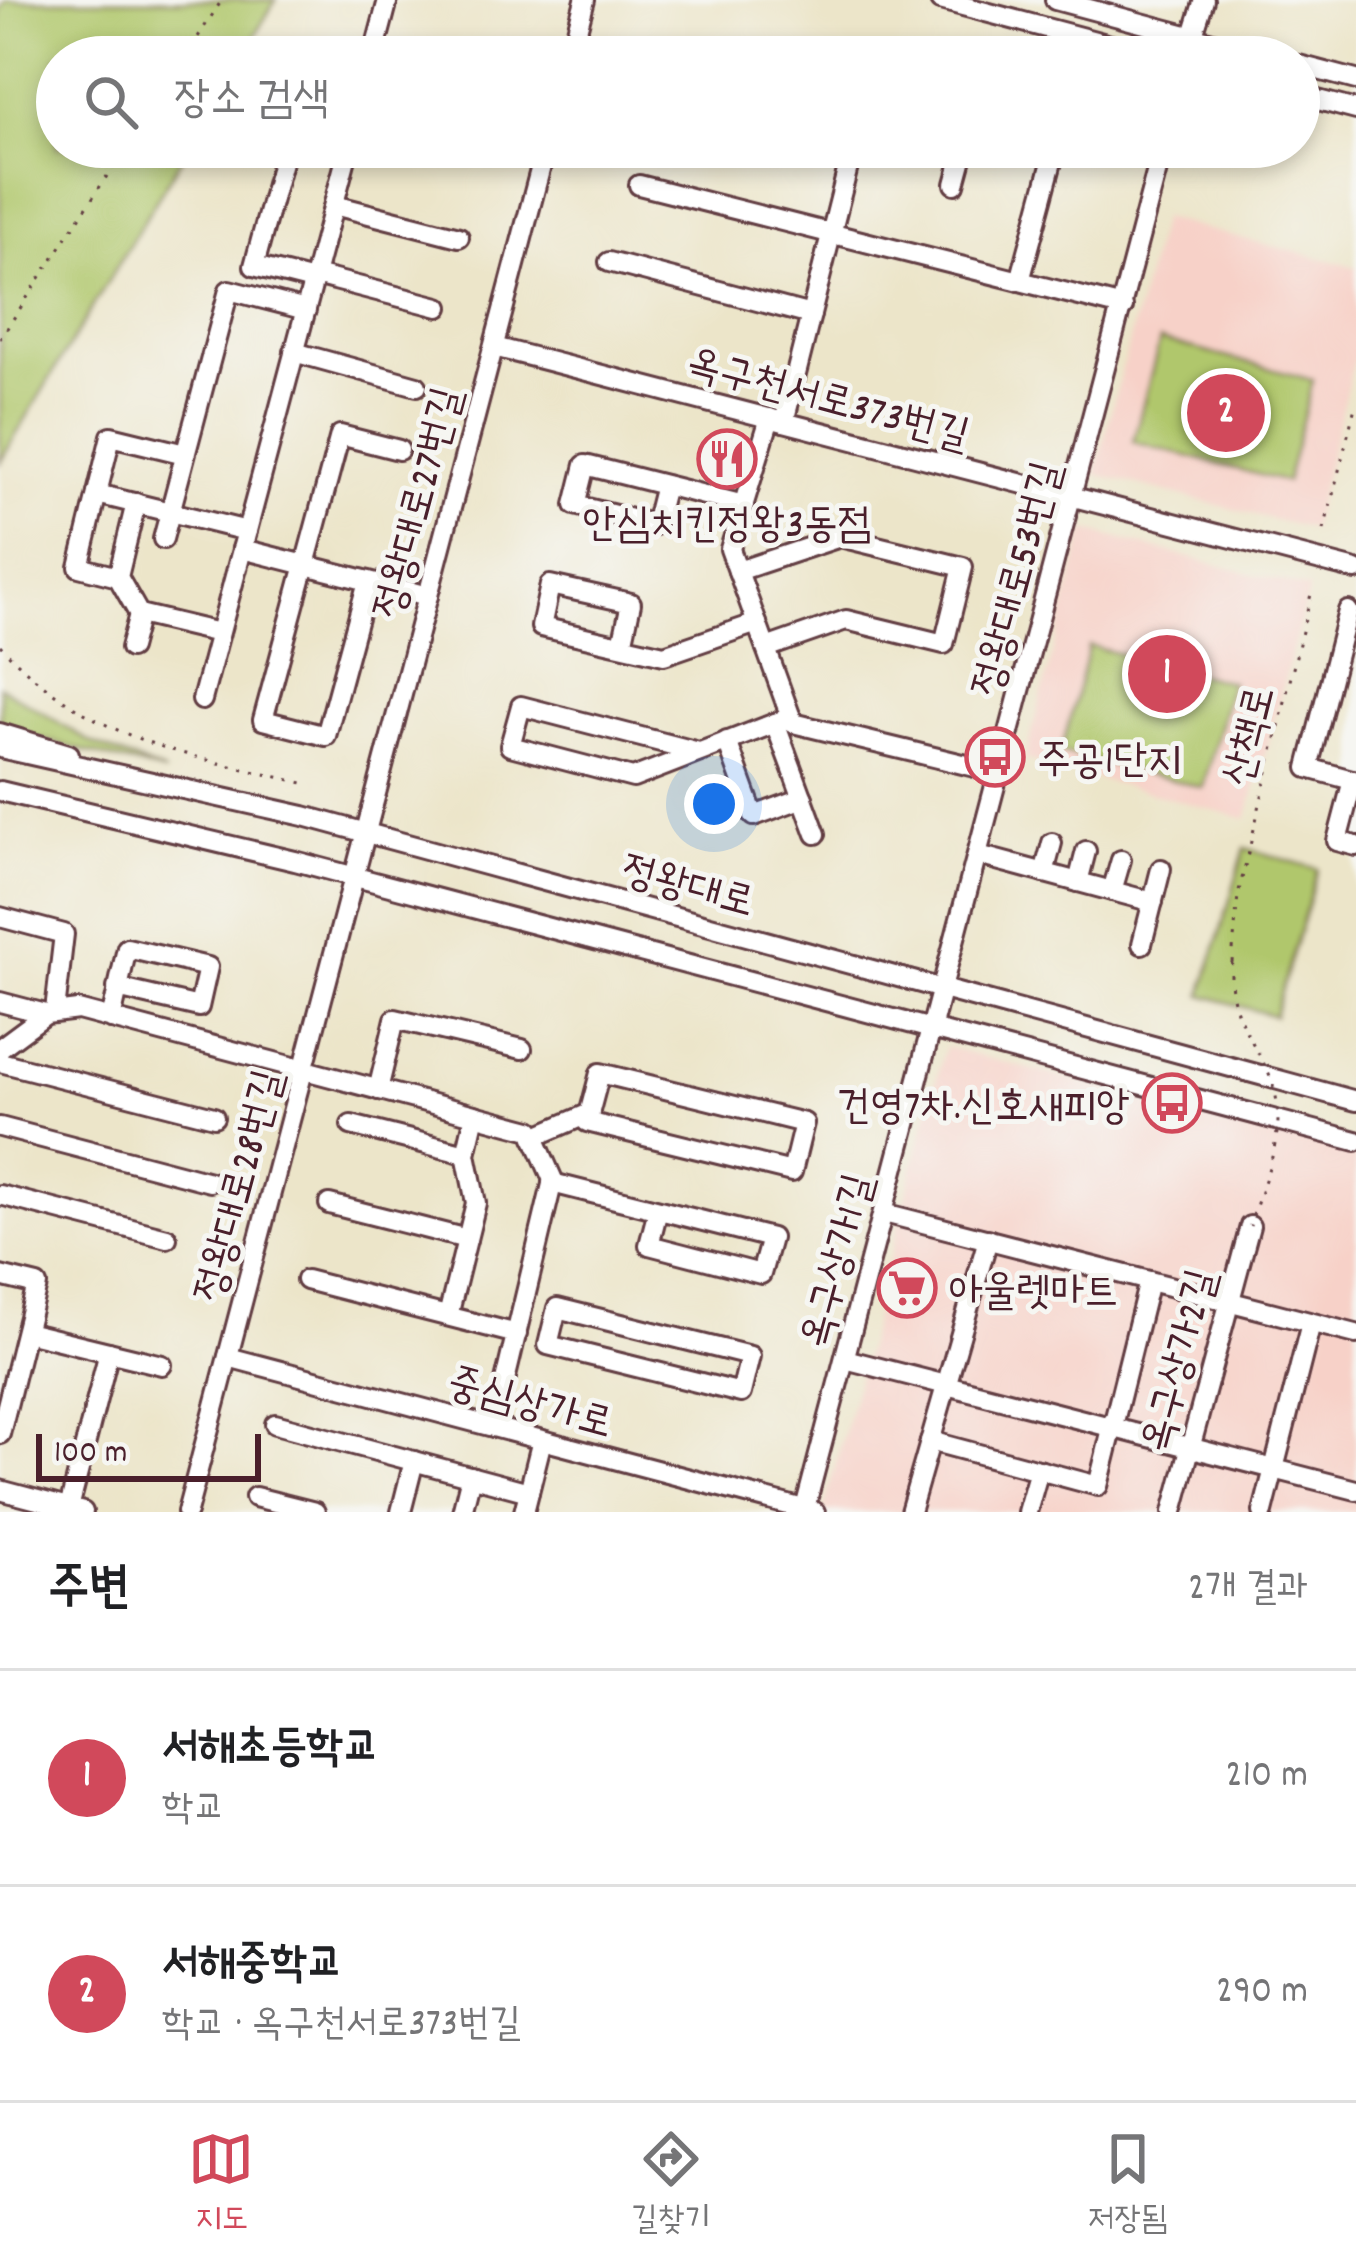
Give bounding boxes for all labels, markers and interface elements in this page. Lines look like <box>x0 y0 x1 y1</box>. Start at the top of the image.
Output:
search box <box>36 36 1320 168</box>
icon: search <box>78 69 144 135</box>
text: 장소 검색 <box>174 70 329 134</box>
street label: 옥구천서로373번길 <box>679 336 975 469</box>
pin: 2 <box>1187 368 1265 458</box>
street label: 정왕대로27번길 <box>362 381 481 626</box>
restaurant icon: 안심치킨정왕3동점 <box>696 428 758 490</box>
street label: 정왕대로53번길 <box>961 456 1081 704</box>
place label: 안심치킨정왕3동점 <box>582 498 872 558</box>
pin: 1 <box>1128 629 1206 719</box>
street label: 산책로 <box>1211 680 1294 793</box>
bus stop icon: 주공1단지 <box>964 726 1026 788</box>
place label: 주공1단지 <box>1037 734 1181 794</box>
your location <box>684 774 744 834</box>
street label: 정왕대로 <box>614 843 760 936</box>
street label: 정왕대로28번길 <box>183 1064 303 1310</box>
bus stop icon: 건영7차.신호새피앙 <box>1141 1072 1203 1134</box>
place label: 건영7차.신호새피앙 <box>837 1080 1130 1140</box>
street label: 옥구상가1길 <box>789 1168 893 1356</box>
supermarket icon: 아울렛마트 <box>876 1257 938 1319</box>
street label: 옥구상가2길 <box>1130 1264 1236 1460</box>
place label: 아울렛마트 <box>949 1265 1118 1325</box>
street label: 중심상가로 <box>440 1356 619 1458</box>
scale bar <box>36 1428 261 1481</box>
text: 100 m <box>54 1431 127 1478</box>
text: 주변 <box>48 1555 130 1627</box>
text: 2개 결과 <box>1188 1563 1308 1618</box>
text: 서해초등학교 <box>162 1718 379 1782</box>
text: 1 <box>83 1750 91 1805</box>
text: 210 m <box>1225 1750 1308 1805</box>
text: 학교 <box>162 1783 225 1838</box>
text: 서해중학교 <box>162 1934 343 1998</box>
text: 2 <box>78 1966 96 2021</box>
text: 290 m <box>1216 1966 1308 2021</box>
text: 학교 · 옥구천서로373번길 <box>162 1999 521 2054</box>
tab: 지도 <box>188 2126 254 2245</box>
tab: 길찾기 <box>631 2126 711 2245</box>
tab: 저장됨 <box>1088 2126 1168 2245</box>

